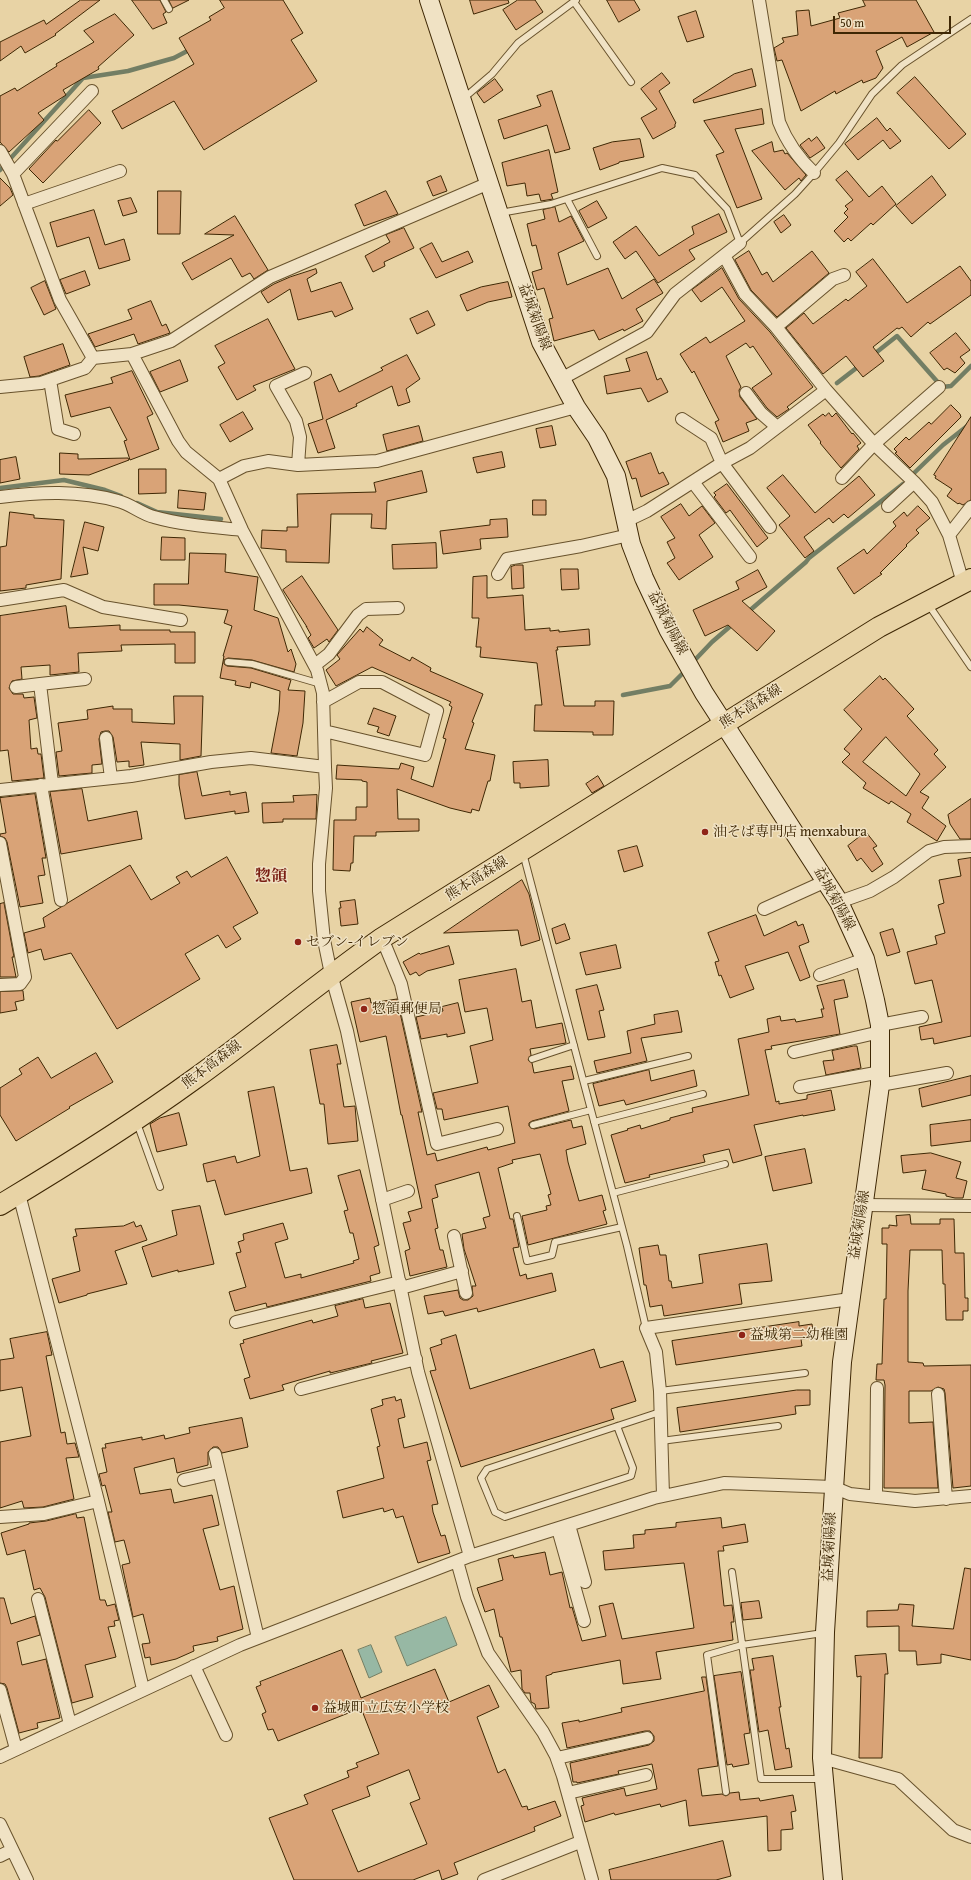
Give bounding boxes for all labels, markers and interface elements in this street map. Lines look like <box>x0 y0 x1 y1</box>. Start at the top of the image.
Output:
scale bar <box>835 8 953 34</box>
text: 50 m <box>840 14 864 31</box>
street label: 益城菊陽線 <box>514 281 554 353</box>
street label: 益城菊陽線 <box>644 588 690 658</box>
street label: 熊本高森線 <box>717 681 785 733</box>
place label: 油そば専門店 menxabura <box>713 824 867 840</box>
marker: 油そば専門店 menxabura <box>700 827 710 837</box>
street label: 熊本高森線 <box>443 853 511 905</box>
street label: 益城菊陽線 <box>810 864 858 934</box>
district label: 惣領 <box>255 867 287 887</box>
place label: セブン-イレブン <box>306 934 409 950</box>
marker: セブン-イレブン <box>293 937 303 947</box>
place label: 惣領郵便局 <box>372 1001 442 1017</box>
marker: 惣領郵便局 <box>359 1004 369 1014</box>
street label: 熊本高森線 <box>179 1037 245 1093</box>
street label: 益城菊陽線 <box>846 1189 874 1261</box>
place label: 益城第二幼稚園 <box>750 1327 848 1343</box>
marker: 益城第二幼稚園 <box>737 1330 747 1340</box>
street label: 益城菊陽線 <box>820 1512 840 1582</box>
place label: 益城町立広安小学校 <box>323 1700 449 1716</box>
marker: 益城町立広安小学校 <box>310 1703 320 1713</box>

